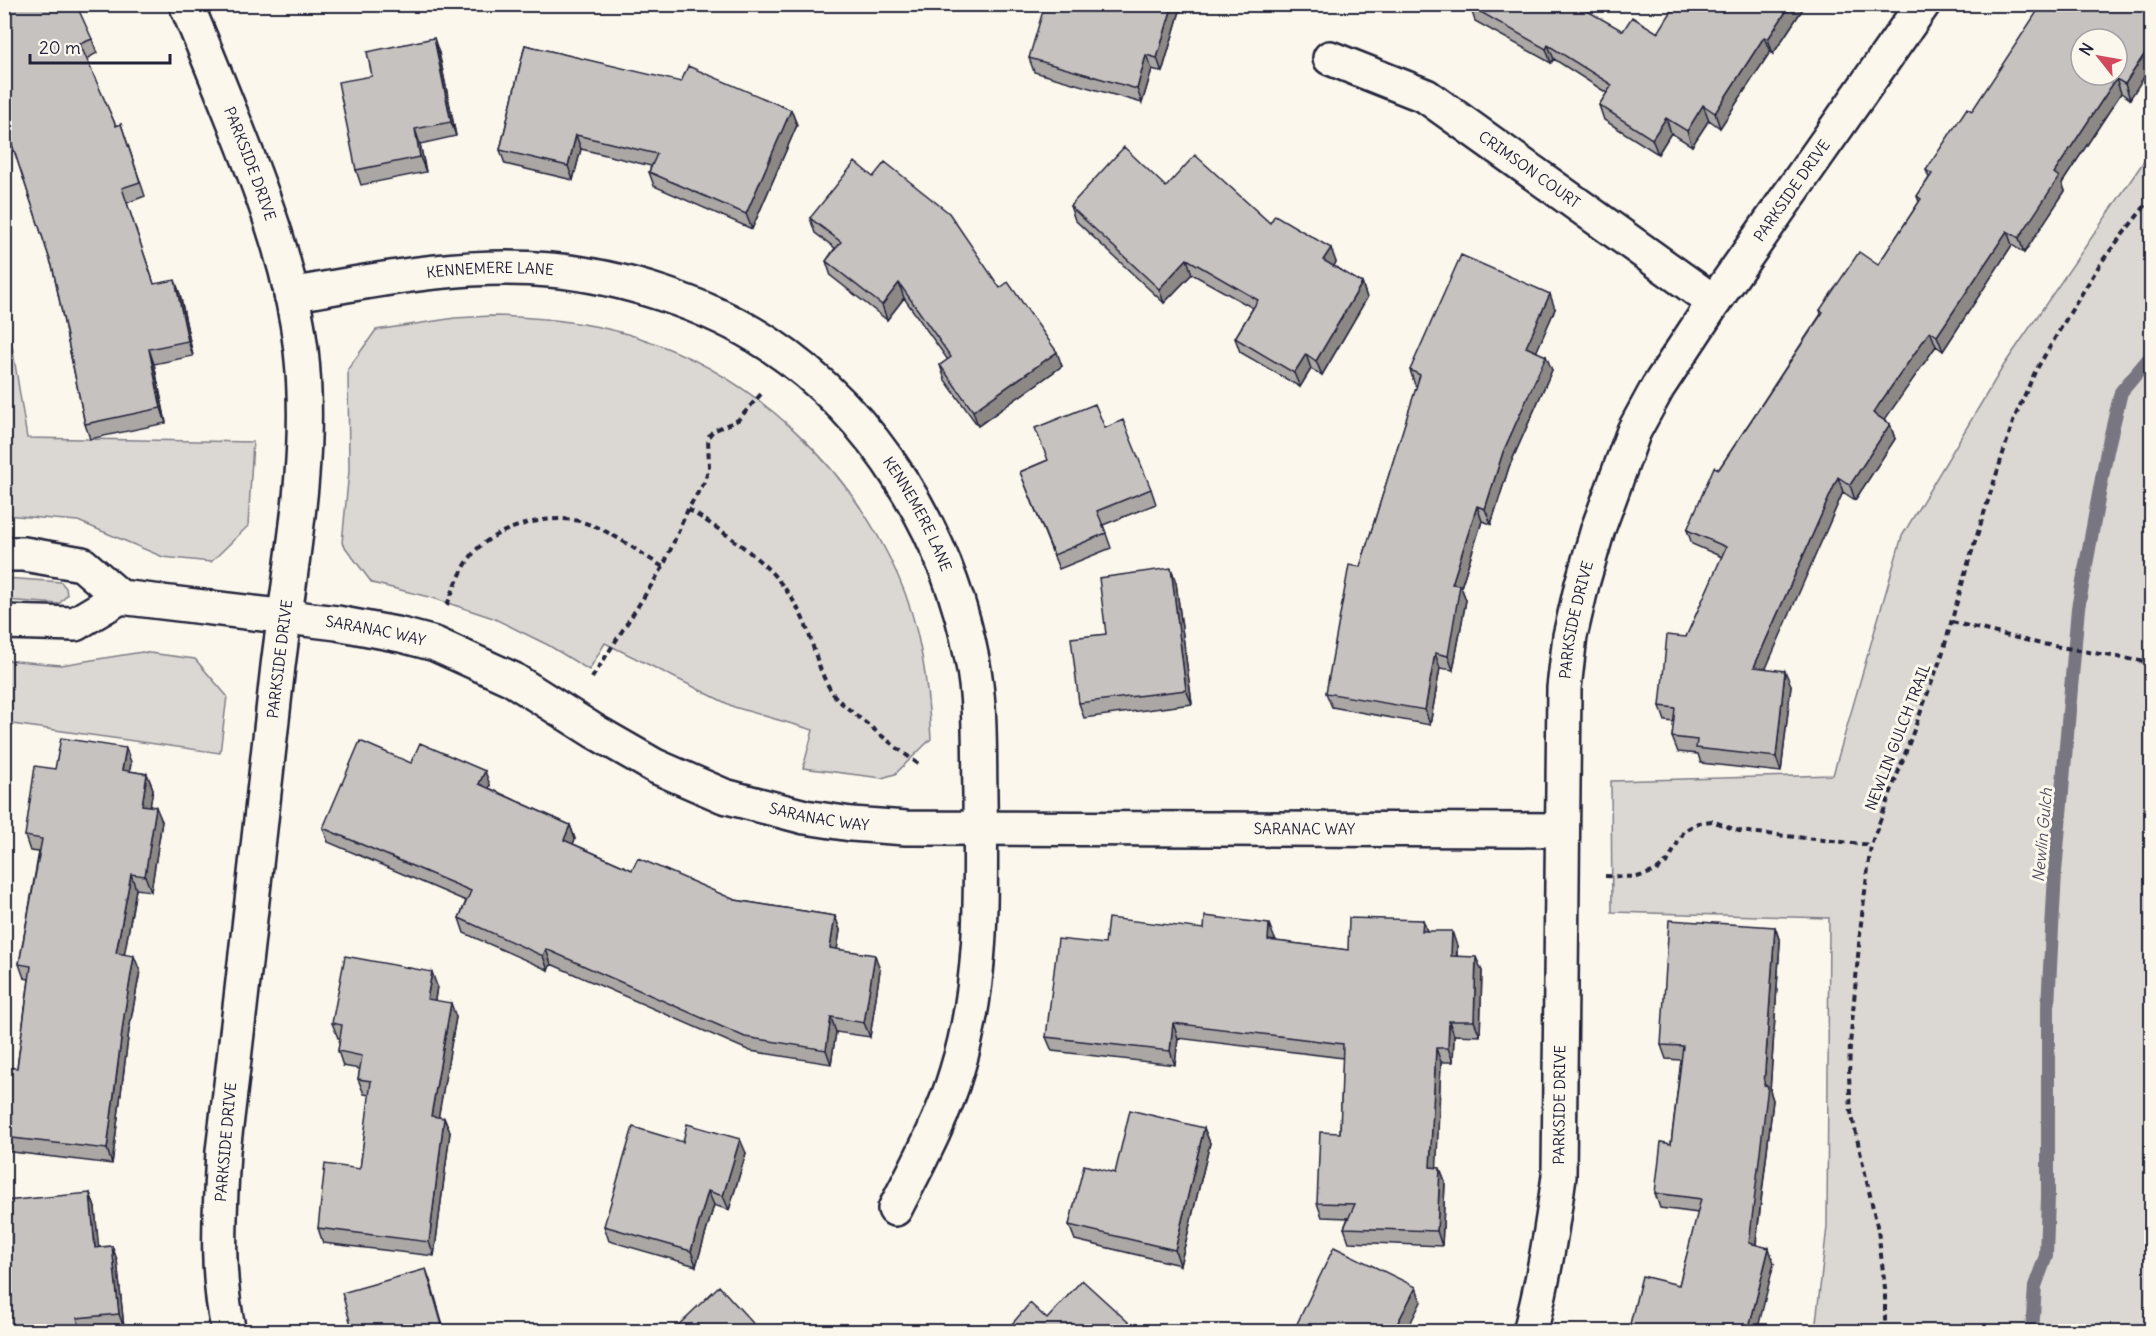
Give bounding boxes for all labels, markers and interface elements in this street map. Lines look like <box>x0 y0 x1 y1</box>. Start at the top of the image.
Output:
scale bar <box>30 27 170 65</box>
north arrow <box>2069 27 2129 87</box>
text: 20 m <box>39 36 81 59</box>
text: N <box>2075 39 2098 59</box>
street label: PARKSIDE DRIVE <box>220 104 280 223</box>
street label: CRIMSON COURT <box>1475 127 1584 212</box>
street label: PARKSIDE DRIVE <box>1749 136 1834 245</box>
street label: KENNEMERE LANE <box>425 258 555 282</box>
street label: KENNEMERE LANE <box>879 453 956 574</box>
street label: PARKSIDE DRIVE <box>1555 559 1597 680</box>
street label: PARKSIDE DRIVE <box>263 598 296 720</box>
street label: SARANAC WAY <box>325 612 428 650</box>
street label: NEWLIN GULCH TRAIL <box>1861 661 1934 813</box>
water label: Newlin Gulch <box>2028 786 2056 883</box>
street label: SARANAC WAY <box>767 798 871 834</box>
street label: SARANAC WAY <box>1254 819 1356 838</box>
street label: PARKSIDE DRIVE <box>1549 1045 1569 1165</box>
street label: PARKSIDE DRIVE <box>211 1081 240 1202</box>

